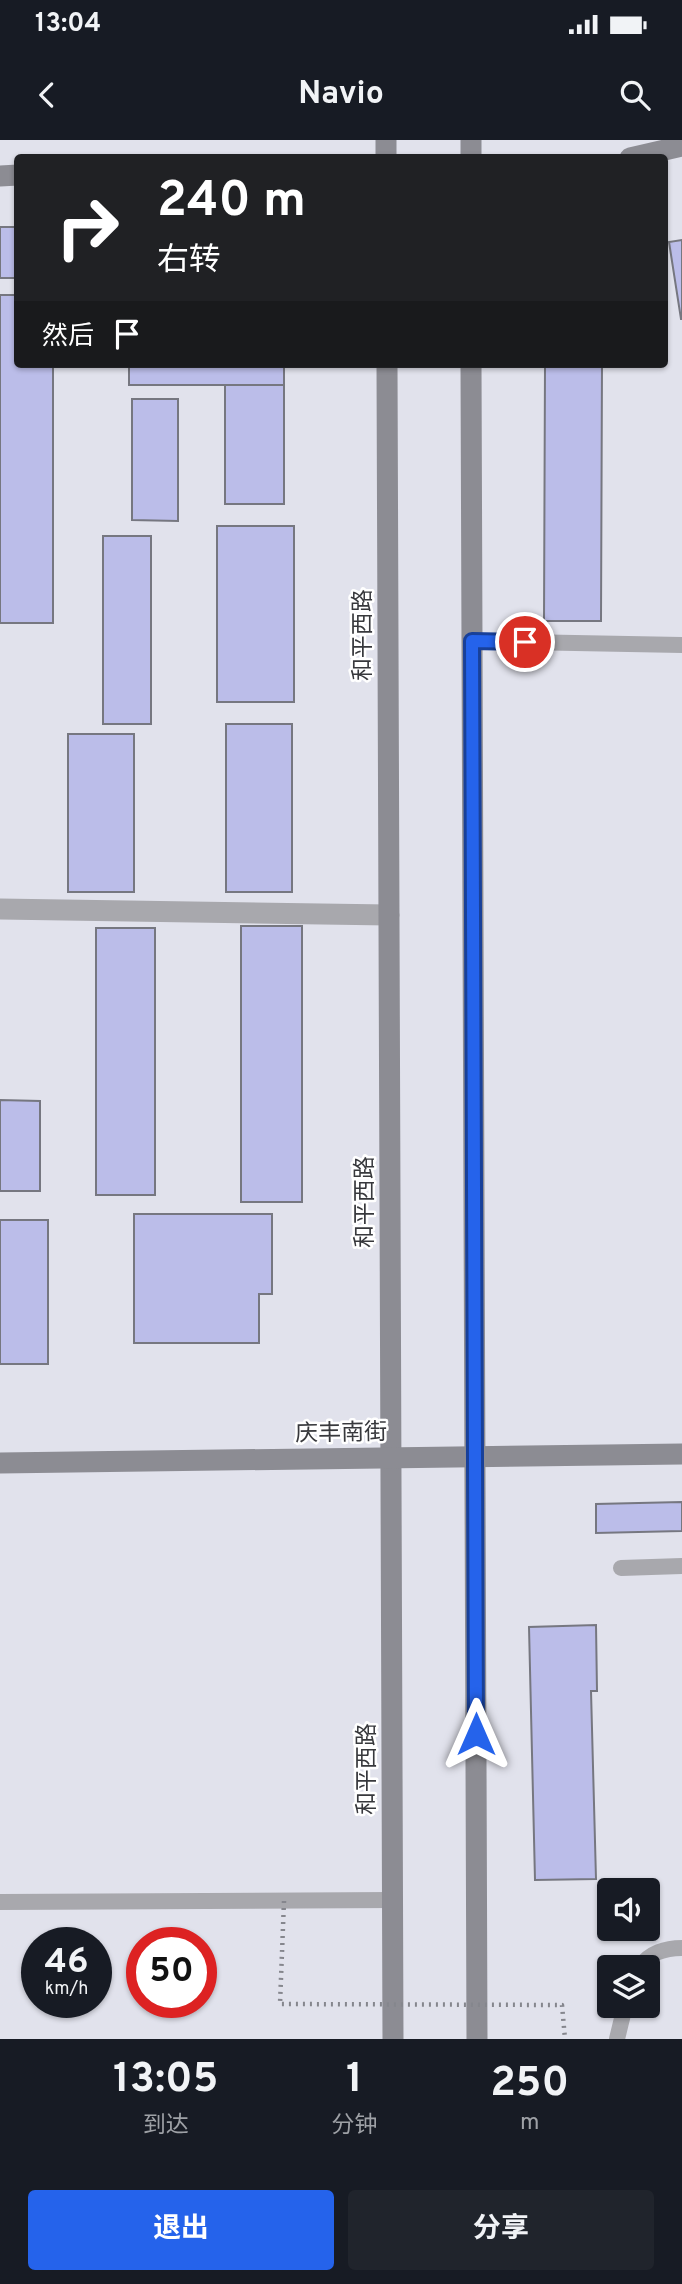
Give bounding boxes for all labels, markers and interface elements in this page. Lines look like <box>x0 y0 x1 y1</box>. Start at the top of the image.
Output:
text: 13:04 <box>35 8 101 41</box>
text: Navio <box>298 75 384 115</box>
icon: back <box>28 76 66 114</box>
icon: search <box>616 76 654 114</box>
text: 240 m <box>157 172 306 234</box>
icon: right <box>42 182 133 273</box>
text: 右转 <box>157 242 221 282</box>
icon: arrive <box>108 315 146 353</box>
text: 然后 <box>42 321 94 354</box>
street label: 和平西路 <box>350 589 379 681</box>
pin <box>495 612 555 672</box>
icon: arrive <box>506 623 544 661</box>
street label: 和平西路 <box>352 1156 381 1248</box>
street label: 庆丰南街 <box>295 1419 387 1450</box>
position arrow <box>439 1697 513 1771</box>
street label: 和平西路 <box>354 1723 383 1815</box>
map controls <box>597 1878 660 2018</box>
button: sound <box>597 1878 660 1941</box>
speed limit sign: 50 <box>126 1927 217 2018</box>
text: 46 <box>45 1941 89 1985</box>
button: layers <box>597 1955 660 2018</box>
text: km/h <box>45 1978 88 2001</box>
text: 13:05 <box>113 2054 218 2107</box>
text: 1 <box>346 2054 363 2107</box>
text: 250 <box>490 2058 569 2111</box>
text: m <box>520 2109 539 2138</box>
text: 到达 <box>143 2112 189 2141</box>
text: 分钟 <box>331 2112 377 2141</box>
button: 退出 <box>28 2190 334 2270</box>
button: 分享 <box>348 2190 654 2270</box>

